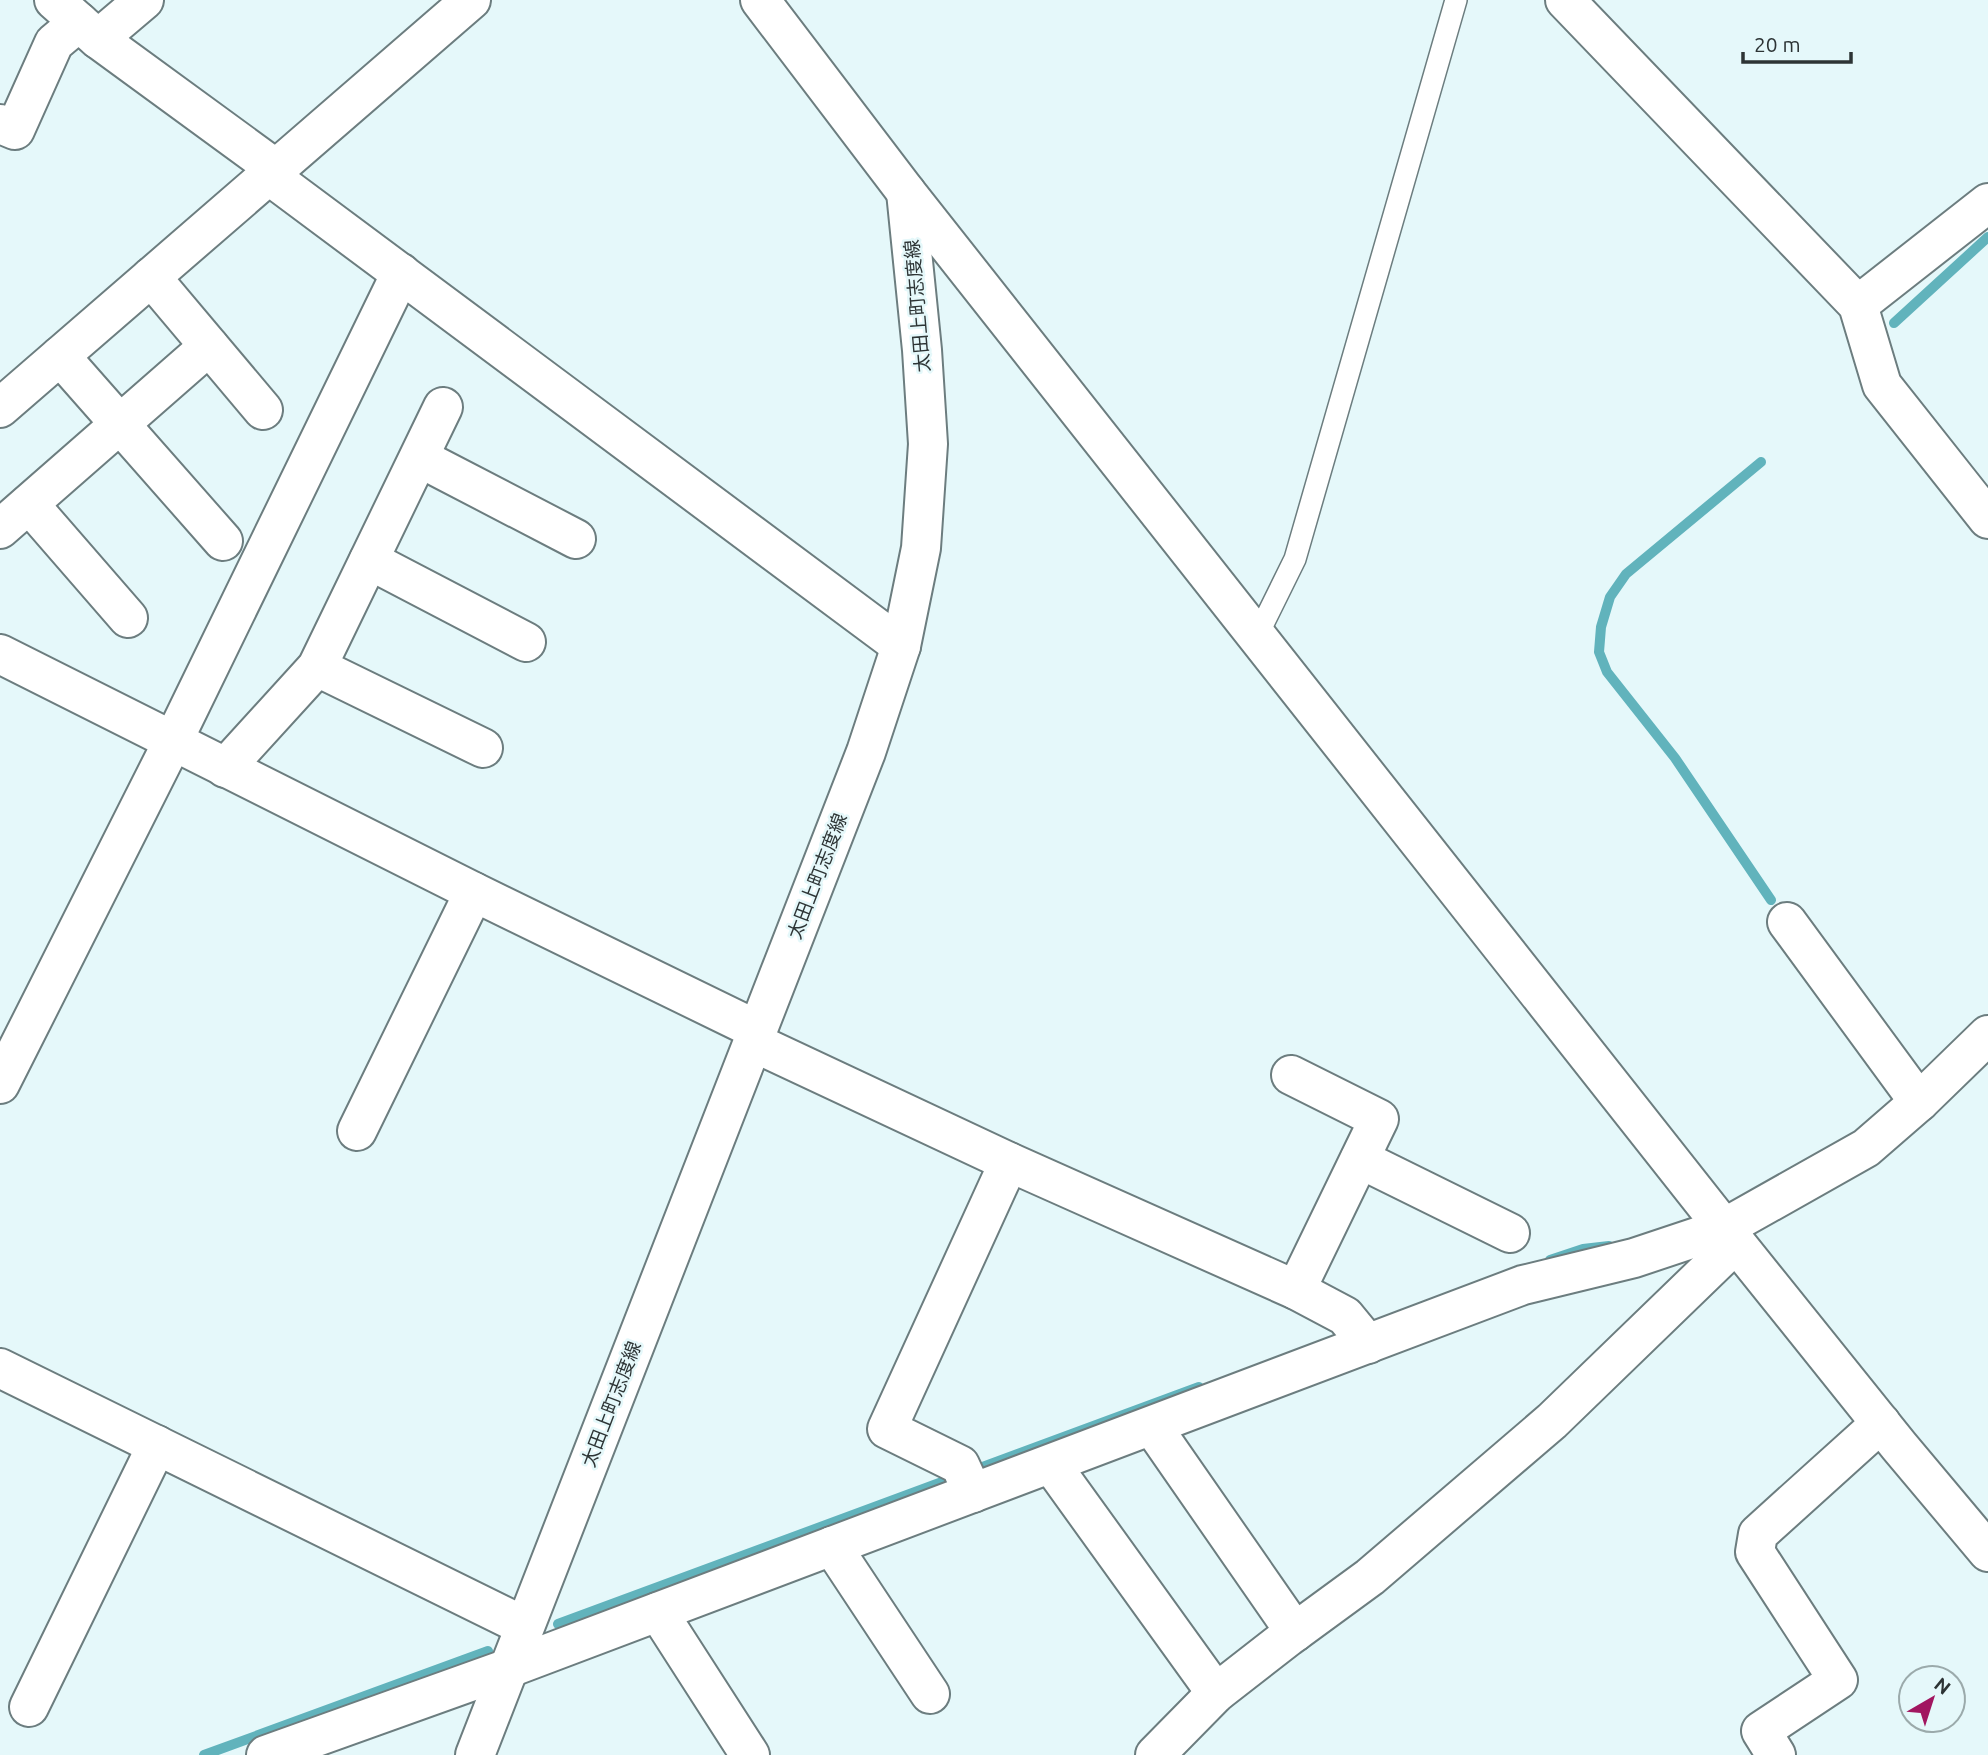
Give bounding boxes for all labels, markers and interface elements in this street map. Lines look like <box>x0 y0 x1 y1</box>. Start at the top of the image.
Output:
scale bar <box>1743 21 1852 65</box>
text: 20 m <box>1754 32 1801 56</box>
street label: 太田上町志度線 <box>900 239 934 373</box>
street label: 太田上町志度線 <box>783 810 851 942</box>
street label: 太田上町志度線 <box>577 1338 645 1470</box>
north arrow <box>1897 1664 1967 1734</box>
text: N <box>1930 1673 1955 1699</box>

